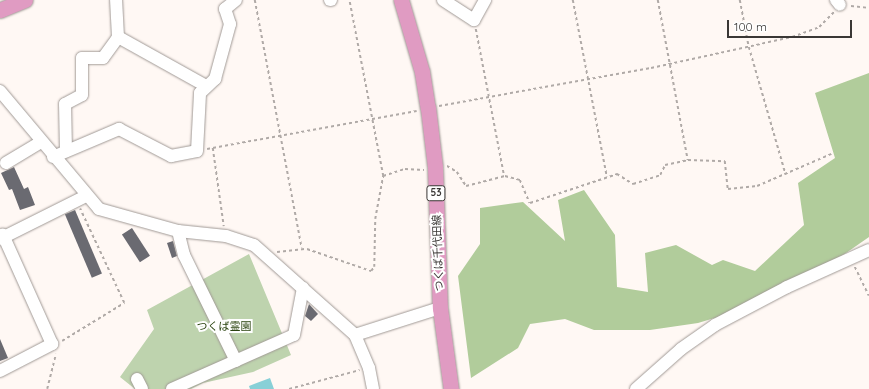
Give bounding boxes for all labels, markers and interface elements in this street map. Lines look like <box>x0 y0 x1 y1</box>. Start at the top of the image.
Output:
scale bar <box>729 12 854 38</box>
text: 100 m <box>734 19 767 34</box>
road number: 53 <box>426 185 446 201</box>
street label: つくば千代田線 <box>430 214 446 292</box>
park label: つくば霊園 <box>197 319 251 333</box>

